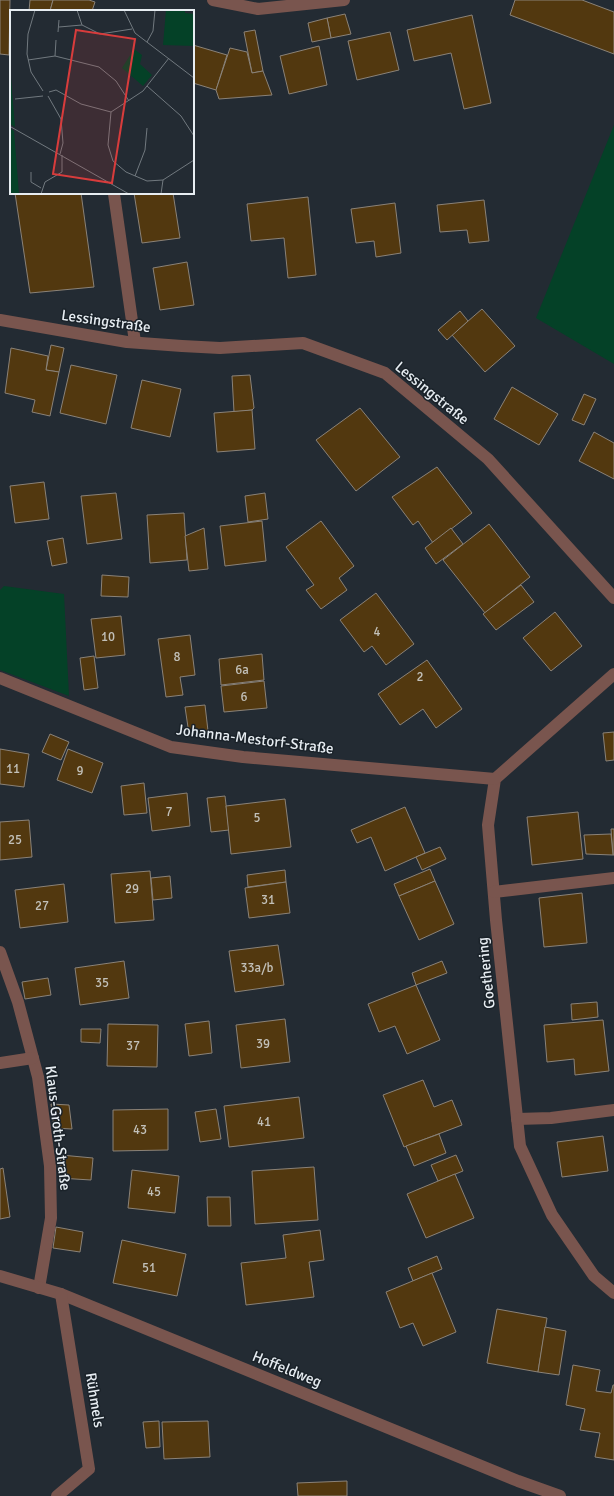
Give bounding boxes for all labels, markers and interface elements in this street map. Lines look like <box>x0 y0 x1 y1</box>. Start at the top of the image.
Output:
inset map <box>10 10 194 194</box>
street label: Lessingstraße <box>60 306 152 336</box>
street label: Lessingstraße <box>391 358 473 428</box>
house number: 4 <box>373 624 381 640</box>
house number: 10 <box>101 629 115 645</box>
house number: 8 <box>173 649 181 665</box>
house number: 6a <box>235 662 249 678</box>
house number: 2 <box>416 669 424 685</box>
house number: 6 <box>240 689 248 705</box>
street label: Johanna-Mestorf-Straße <box>175 720 335 758</box>
house number: 11 <box>6 761 20 777</box>
house number: 9 <box>76 763 84 779</box>
house number: 7 <box>165 804 173 820</box>
house number: 5 <box>253 810 261 826</box>
house number: 25 <box>8 832 22 848</box>
house number: 29 <box>125 881 139 897</box>
house number: 31 <box>261 892 275 908</box>
house number: 27 <box>35 898 49 914</box>
street label: Goethering <box>473 936 499 1010</box>
house number: 33a/b <box>241 960 274 976</box>
house number: 35 <box>95 975 109 991</box>
house number: 39 <box>256 1036 270 1052</box>
house number: 37 <box>126 1038 140 1054</box>
street label: Klaus-Groth-Straße <box>41 1065 75 1191</box>
house number: 41 <box>257 1114 271 1130</box>
house number: 43 <box>133 1122 147 1138</box>
house number: 45 <box>147 1184 161 1200</box>
house number: 51 <box>142 1260 156 1276</box>
street label: Hoffeldweg <box>250 1347 324 1391</box>
street label: Rühmels <box>82 1371 108 1429</box>

